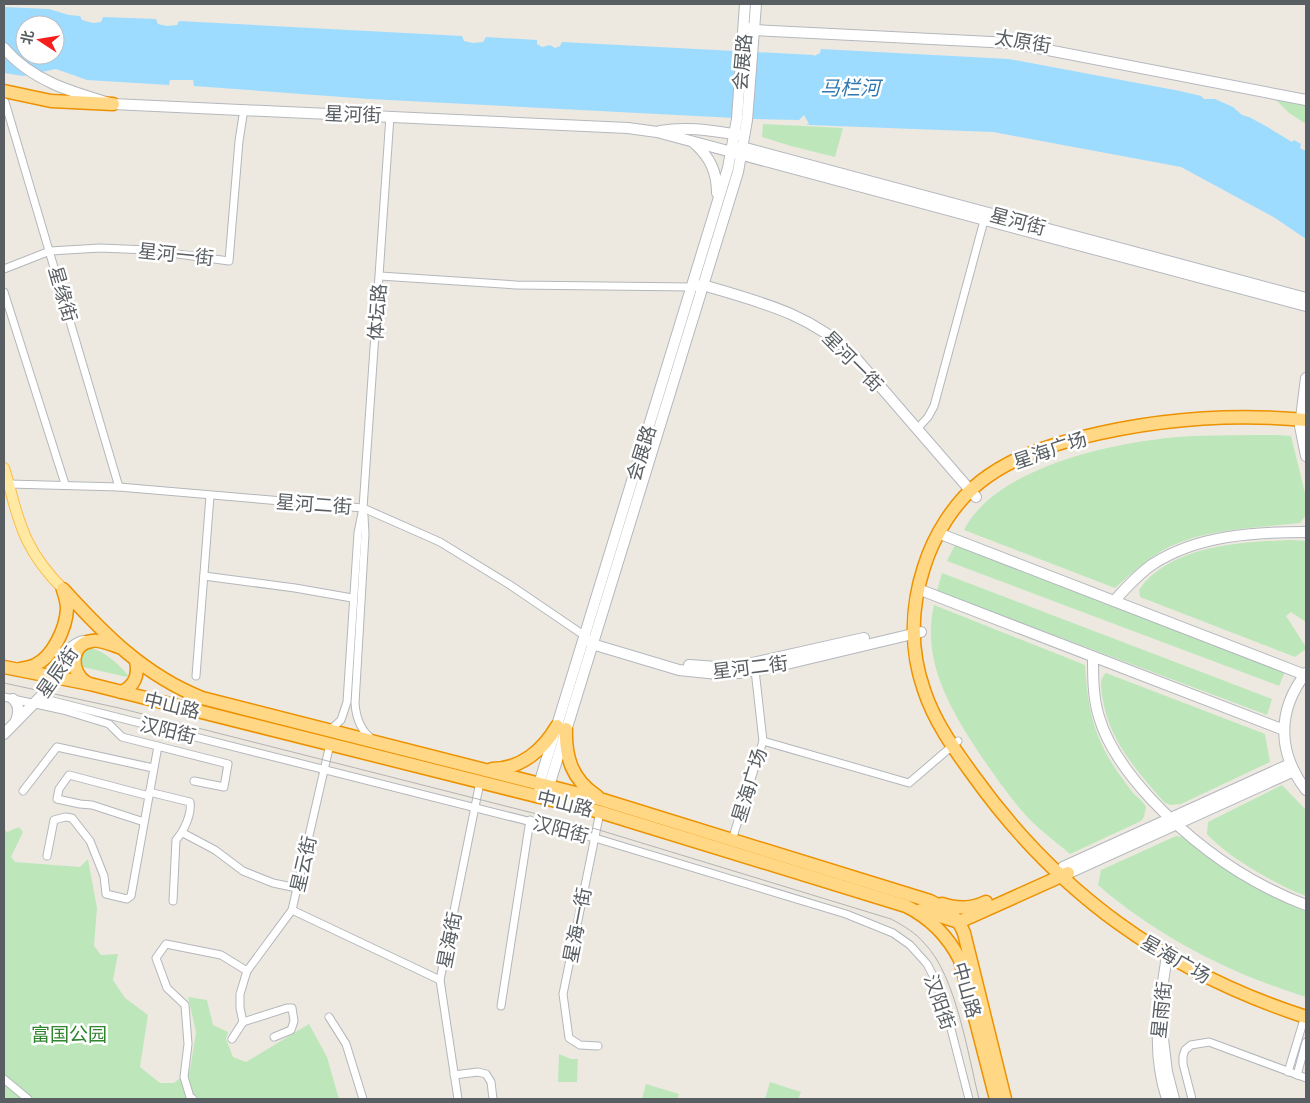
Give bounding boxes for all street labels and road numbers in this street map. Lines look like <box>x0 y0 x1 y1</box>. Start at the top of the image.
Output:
street label: 太原街 <box>993 25 1053 57</box>
street label: 会展路 <box>728 33 756 91</box>
street label: 星河街 <box>324 101 382 127</box>
street label: 星河街 <box>987 202 1049 240</box>
street label: 星河一街 <box>137 238 215 270</box>
street label: 星缘街 <box>44 263 82 325</box>
street label: 体坛路 <box>363 283 391 341</box>
street label: 星河一街 <box>818 326 888 396</box>
street label: 会展路 <box>621 422 661 484</box>
street label: 星海广场 <box>1010 426 1090 474</box>
street label: 星河二街 <box>275 489 353 519</box>
street label: 星辰街 <box>31 642 83 702</box>
street label: 星河二街 <box>711 650 789 684</box>
street label: 中山路 <box>141 686 203 724</box>
street label: 汉阳街 <box>137 711 199 749</box>
street label: 星海广场 <box>726 745 772 825</box>
street label: 中山路 <box>534 784 596 822</box>
street label: 汉阳街 <box>530 810 592 848</box>
street label: 星云街 <box>285 834 321 894</box>
street label: 星海一街 <box>558 885 596 965</box>
street label: 星海街 <box>432 910 466 970</box>
street label: 星海广场 <box>1137 930 1215 988</box>
street label: 中山路 <box>948 959 986 1021</box>
street label: 汉阳街 <box>919 971 961 1033</box>
street label: 星雨街 <box>1146 980 1176 1040</box>

